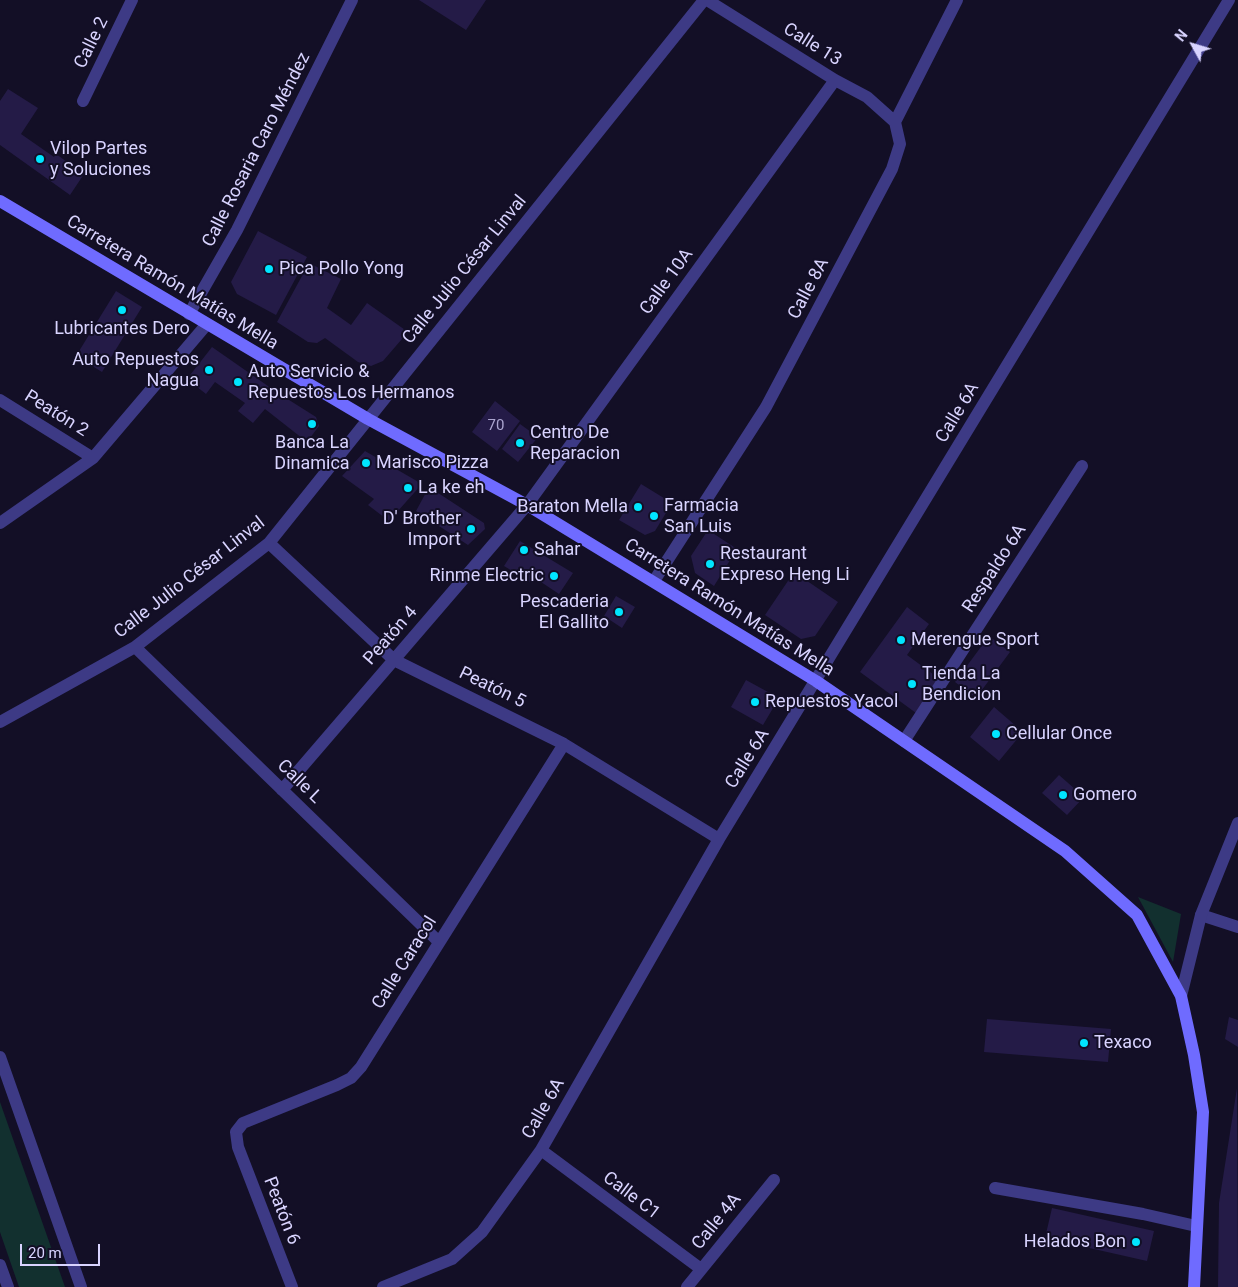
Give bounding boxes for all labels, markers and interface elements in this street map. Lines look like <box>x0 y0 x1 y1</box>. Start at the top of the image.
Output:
street label: Calle 2 <box>70 14 114 72</box>
street label: Calle 13 <box>779 19 845 71</box>
north arrow <box>1168 20 1218 70</box>
text: N <box>1172 27 1191 44</box>
street label: Calle Rosaria Caro Méndez <box>198 49 316 251</box>
place label: Vilop Partes y Soluciones <box>50 138 151 180</box>
marker: Vilop Partes y Soluciones <box>34 153 46 165</box>
street label: Calle Julio César Linval <box>398 191 532 349</box>
street label: Carretera Ramón Matías Mella <box>62 211 282 355</box>
street label: Calle 10A <box>636 245 698 319</box>
street label: Calle 8A <box>784 255 834 323</box>
place label: Pica Pollo Yong <box>279 258 404 280</box>
marker: Pica Pollo Yong <box>263 263 275 275</box>
marker: Lubricantes Dero <box>116 304 128 316</box>
place label: Lubricantes Dero <box>54 318 190 340</box>
place label: Auto Repuestos Nagua <box>72 349 199 392</box>
place label: Auto Servicio & Repuestos Los Hermanos <box>248 361 455 404</box>
marker: Auto Repuestos Nagua <box>203 364 215 376</box>
marker: Auto Servicio & Repuestos Los Hermanos <box>232 376 244 388</box>
street label: Calle 6A <box>932 379 984 447</box>
street label: Peatón 2 <box>20 386 92 442</box>
house number: 70 <box>488 417 504 435</box>
marker: Banca La Dinamica <box>306 418 318 430</box>
place label: Centro De Reparacion <box>530 422 620 464</box>
place label: Banca La Dinamica <box>274 432 350 474</box>
marker: Centro De Reparacion <box>514 437 526 449</box>
place label: Marisco Pizza <box>376 452 489 474</box>
marker: Marisco Pizza <box>360 457 372 469</box>
place label: La ke eh <box>418 477 484 499</box>
marker: La ke eh <box>402 482 414 494</box>
place label: Farmacia San Luis <box>664 495 739 538</box>
place label: Baraton Mella <box>517 496 628 518</box>
marker: Baraton Mella <box>632 501 644 513</box>
place label: D' Brother Import <box>383 508 461 550</box>
marker: Farmacia San Luis <box>648 510 660 522</box>
street label: Calle Julio César Linval <box>110 512 270 644</box>
street label: Respaldo 6A <box>958 521 1032 617</box>
marker: D' Brother Import <box>465 523 477 535</box>
street label: Carretera Ramón Matías Mella <box>620 534 838 682</box>
place label: Sahar <box>534 539 580 561</box>
place label: Restaurant Expreso Heng Li <box>720 543 850 586</box>
marker: Sahar <box>518 544 530 556</box>
marker: Restaurant Expreso Heng Li <box>704 558 716 570</box>
place label: Rinme Electric <box>429 565 544 587</box>
marker: Rinme Electric <box>548 570 560 582</box>
place label: Pescaderia El Gallito <box>520 591 609 634</box>
street label: Peatón 4 <box>360 602 422 670</box>
marker: Pescaderia El Gallito <box>613 606 625 618</box>
place label: Merengue Sport <box>911 629 1039 651</box>
marker: Merengue Sport <box>895 634 907 646</box>
street label: Peatón 5 <box>455 663 529 713</box>
place label: Tienda La Bendicion <box>922 663 1001 706</box>
marker: Tienda La Bendicion <box>906 678 918 690</box>
place label: Repuestos Yacol <box>765 691 898 713</box>
marker: Repuestos Yacol <box>749 696 761 708</box>
place label: Cellular Once <box>1006 723 1112 745</box>
street label: Calle 6A <box>721 725 775 793</box>
marker: Cellular Once <box>990 728 1002 740</box>
street label: Calle L <box>272 755 326 809</box>
place label: Gomero <box>1073 784 1137 806</box>
marker: Gomero <box>1057 789 1069 801</box>
street label: Calle Caracol <box>368 913 442 1013</box>
place label: Texaco <box>1094 1032 1152 1054</box>
marker: Texaco <box>1078 1037 1090 1049</box>
street label: Calle 6A <box>518 1075 570 1143</box>
street label: Calle C1 <box>598 1167 664 1225</box>
street label: Peatón 6 <box>258 1174 304 1248</box>
street label: Calle 4A <box>688 1190 746 1254</box>
place label: Helados Bon <box>1024 1231 1126 1253</box>
scale bar <box>22 1234 102 1266</box>
marker: Helados Bon <box>1130 1236 1142 1248</box>
text: 20 m <box>28 1244 62 1262</box>

